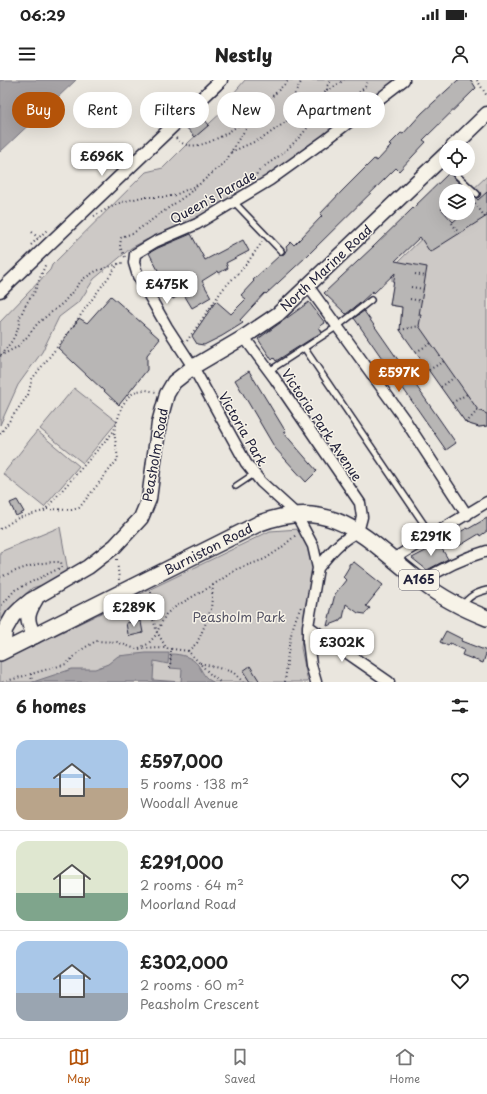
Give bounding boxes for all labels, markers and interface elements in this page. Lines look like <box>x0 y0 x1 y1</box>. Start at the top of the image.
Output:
text: 06:29 <box>20 3 66 26</box>
text: Nestly <box>215 41 272 68</box>
icon: menu <box>16 43 38 65</box>
icon: person <box>449 43 471 65</box>
chip: Buy <box>12 92 65 128</box>
chip: Rent <box>73 92 132 128</box>
chip: Filters <box>140 92 209 128</box>
chip: New <box>217 92 275 128</box>
chip: Apartment <box>283 92 385 128</box>
map controls <box>439 140 475 220</box>
button: locate <box>439 140 475 176</box>
pin: £696K <box>74 143 130 177</box>
text: £696K <box>80 146 124 165</box>
street label: Queen's Parade <box>166 165 259 228</box>
button: layers <box>439 184 475 220</box>
street label: North Marine Road <box>276 220 376 315</box>
pin: £475K <box>139 271 195 305</box>
text: £475K <box>145 274 189 293</box>
pin: £597K <box>371 359 427 393</box>
text: £597K <box>378 362 420 381</box>
street label: Victoria Park Avenue <box>278 365 367 485</box>
street label: Victoria Park <box>214 388 272 470</box>
street label: Peasholm Road <box>137 407 172 503</box>
street label: Burniston Road <box>160 518 255 579</box>
pin: £291K <box>403 523 459 557</box>
text: £291K <box>410 526 452 545</box>
road number: A165 <box>399 570 439 590</box>
pin: £289K <box>106 594 162 628</box>
text: £289K <box>112 597 156 616</box>
park label: Peasholm Park <box>193 607 286 626</box>
pin: £302K <box>314 629 370 663</box>
text: £302K <box>319 632 365 651</box>
text: 6 homes <box>16 693 86 719</box>
icon: filters <box>449 695 471 717</box>
text: £597,000 <box>140 748 223 774</box>
icon: home <box>48 756 96 804</box>
icon: heart <box>449 769 471 791</box>
text: 5 rooms · 138 m² <box>140 774 249 793</box>
text: Woodall Avenue <box>140 793 238 812</box>
text: £291,000 <box>140 849 223 875</box>
icon: home <box>48 857 96 905</box>
icon: heart <box>449 870 471 892</box>
text: 2 rooms · 64 m² <box>140 875 244 894</box>
text: Moorland Road <box>140 894 236 913</box>
text: £302,000 <box>140 949 228 975</box>
icon: home <box>48 957 96 1005</box>
icon: heart <box>449 970 471 992</box>
text: 2 rooms · 60 m² <box>140 975 245 994</box>
text: Peasholm Crescent <box>140 994 259 1013</box>
tab: Map <box>67 1046 90 1087</box>
tab: Saved <box>224 1046 256 1087</box>
tab: Home <box>389 1046 420 1087</box>

